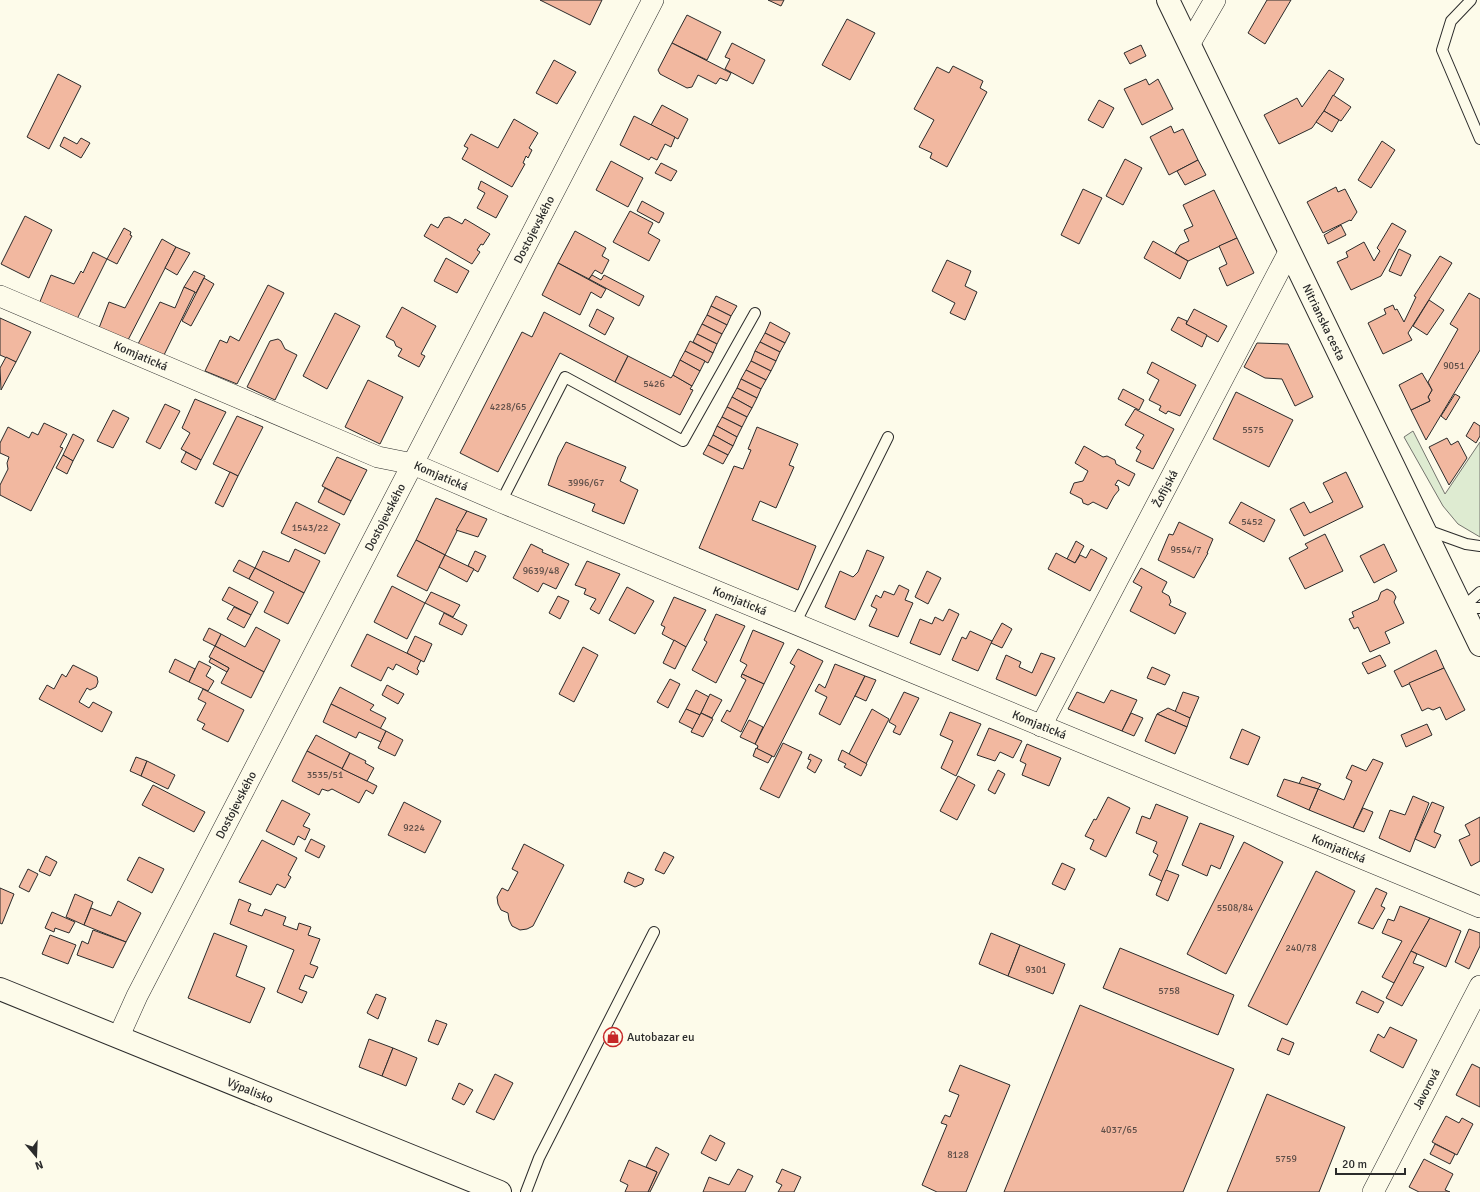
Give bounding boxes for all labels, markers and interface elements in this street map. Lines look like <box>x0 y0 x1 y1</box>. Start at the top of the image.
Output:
street label: Dostojevského <box>510 193 558 266</box>
street label: Nitrianska cesta <box>1299 282 1349 363</box>
street label: Komjatická <box>111 338 170 374</box>
house number: 9051 <box>1443 360 1465 372</box>
house number: 5426 <box>643 378 665 390</box>
house number: 4228/65 <box>490 401 526 413</box>
house number: 5575 <box>1242 424 1264 436</box>
street label: Komjatická <box>412 458 470 494</box>
street label: Žofijská <box>1149 467 1181 510</box>
house number: 3996/67 <box>568 477 604 489</box>
street label: Dostojevského <box>361 481 409 554</box>
house number: 5452 <box>1241 516 1263 528</box>
house number: 1543/22 <box>292 522 328 534</box>
house number: 9554/7 <box>1170 544 1202 556</box>
house number: 9639/48 <box>523 565 559 577</box>
street label: Komjatická <box>711 583 769 619</box>
street label: Komjatická <box>1010 707 1069 743</box>
street label: Dostojevského <box>212 769 260 841</box>
house number: 3535/51 <box>307 769 343 781</box>
house number: 9224 <box>403 822 425 834</box>
street label: Komjatická <box>1309 831 1368 866</box>
house number: 5508/84 <box>1217 902 1254 914</box>
house number: 240/78 <box>1285 942 1317 954</box>
house number: 9301 <box>1025 964 1047 976</box>
house number: 5758 <box>1158 985 1180 997</box>
shop icon: Autobazar eu <box>602 1026 624 1048</box>
place label: Autobazar eu <box>627 1030 695 1045</box>
street label: Javorová <box>1410 1066 1443 1112</box>
street label: Výpalisko <box>225 1074 276 1107</box>
house number: 4037/65 <box>1101 1124 1137 1136</box>
north arrow <box>16 1136 56 1176</box>
house number: 8128 <box>947 1149 969 1161</box>
scale bar <box>1336 1150 1405 1176</box>
house number: 5759 <box>1275 1153 1297 1165</box>
text: 20 m <box>1342 1157 1367 1172</box>
text: N <box>33 1158 45 1172</box>

